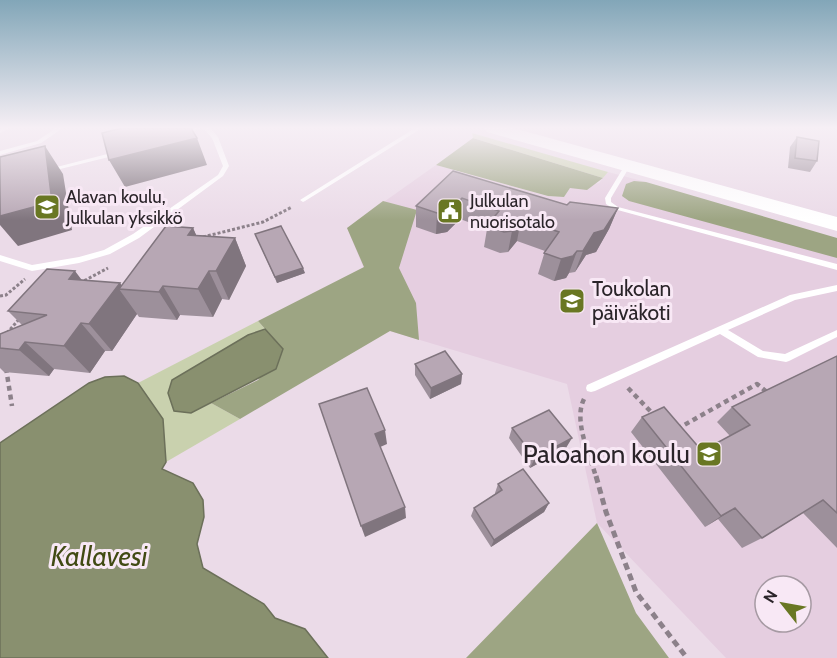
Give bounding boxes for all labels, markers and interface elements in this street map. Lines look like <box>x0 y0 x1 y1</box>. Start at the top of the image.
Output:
place label: Alavan koulu, Julkulan yksikkö <box>65 186 183 229</box>
place label: Julkulan nuorisotalo <box>469 190 555 233</box>
school or university icon: Alavan koulu, Julkulan yksikkö <box>32 192 62 222</box>
public building icon: Julkulan nuorisotalo <box>435 196 465 226</box>
place label: Toukolan päiväkoti <box>592 276 671 325</box>
school or university icon: Toukolan päiväkoti <box>557 286 587 316</box>
place label: Paloahon koulu <box>523 438 690 470</box>
school or university icon: Paloahon koulu <box>694 439 724 469</box>
water label: Kallavesi <box>51 540 148 573</box>
north arrow <box>753 574 813 634</box>
text: N <box>760 587 782 606</box>

